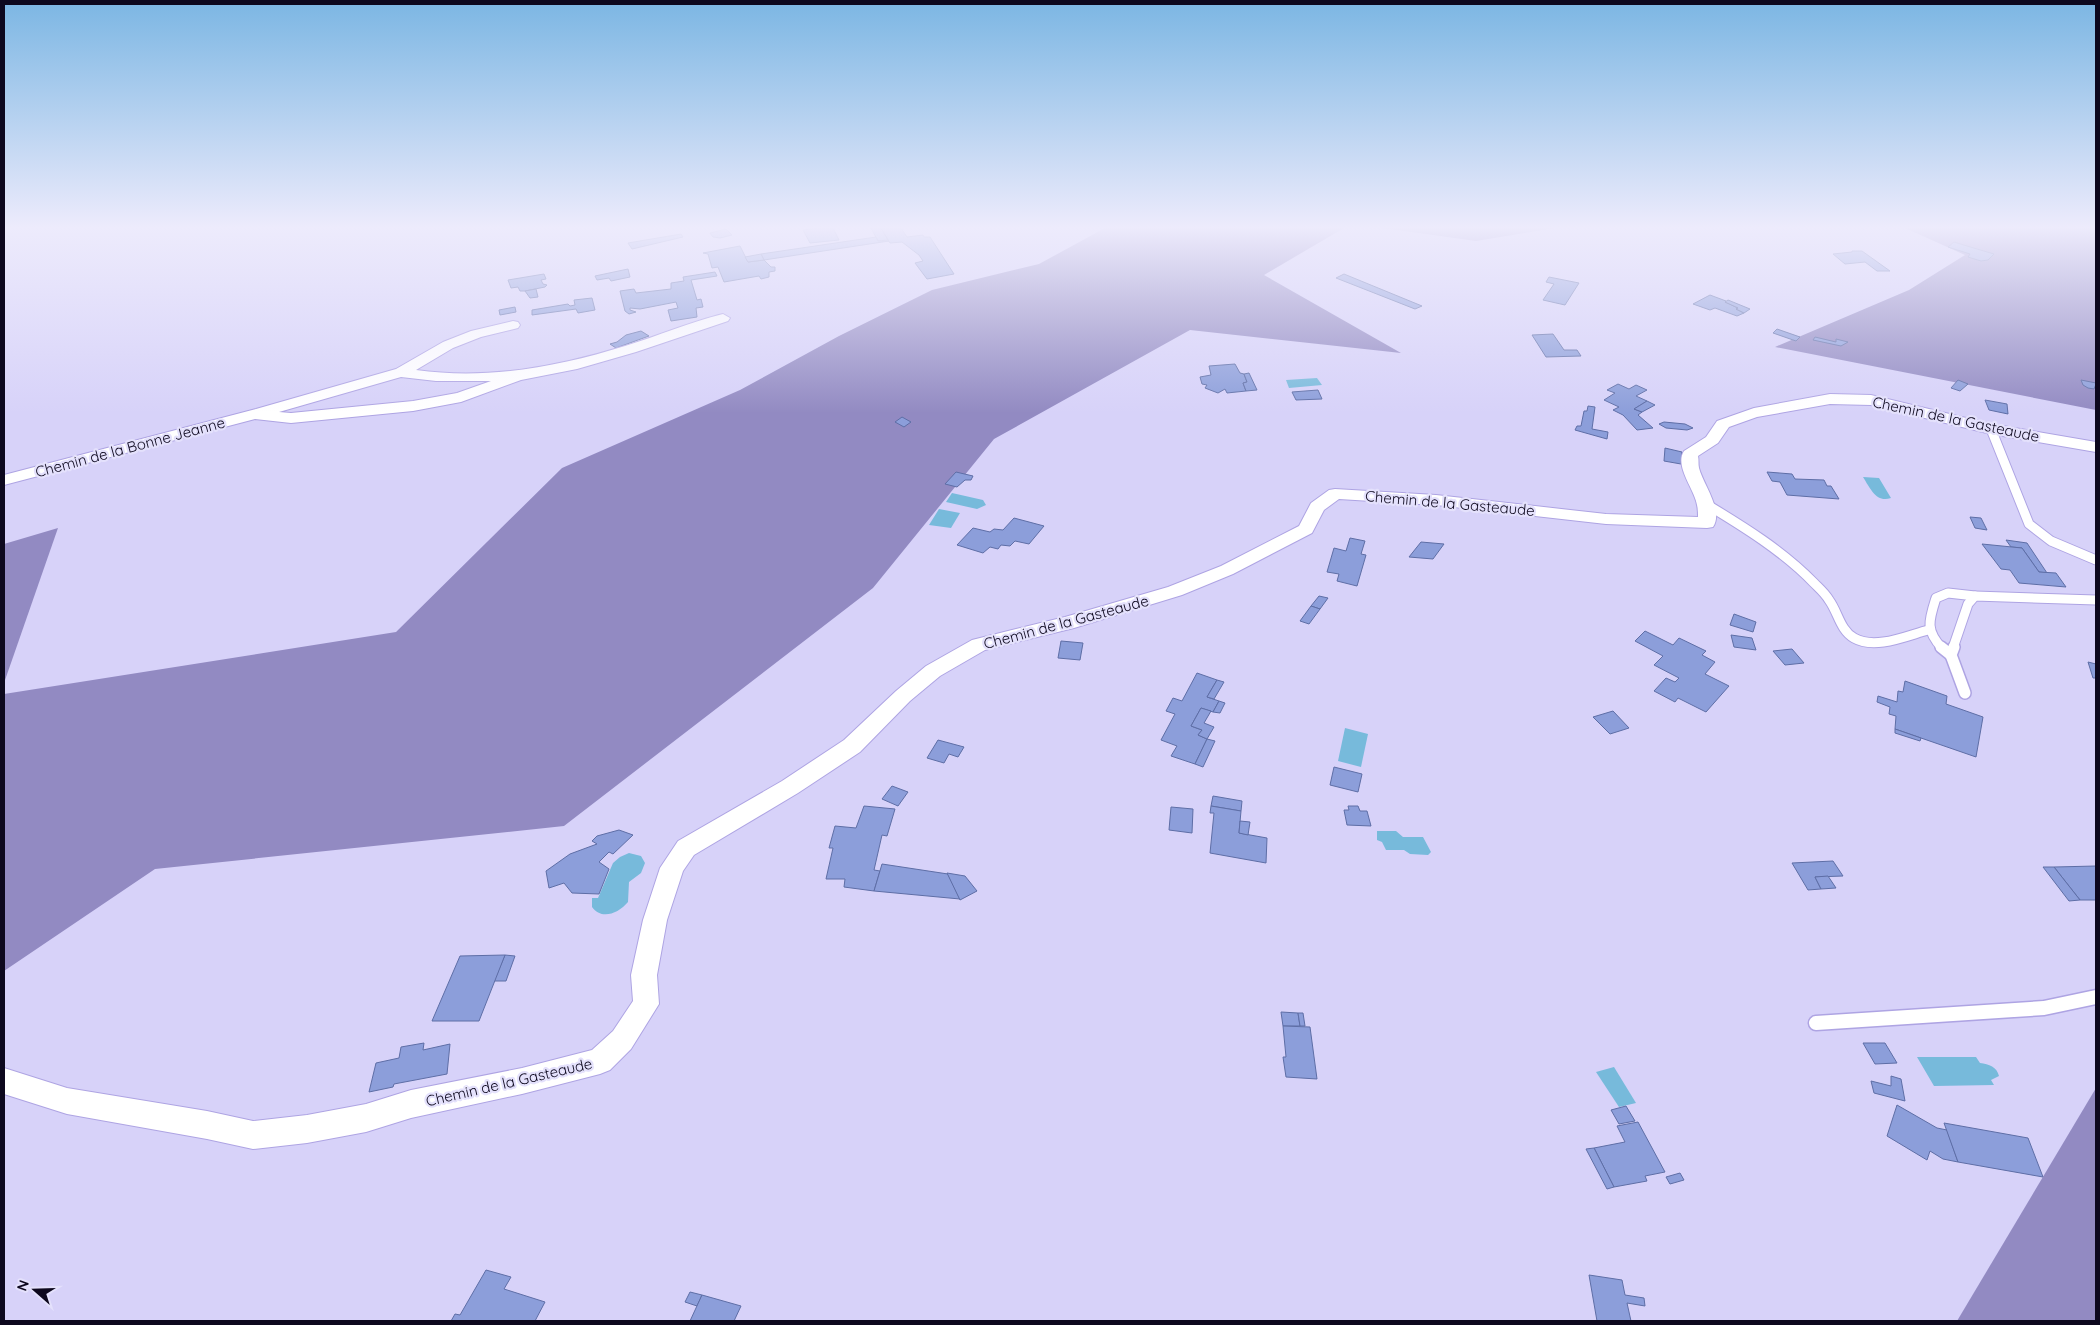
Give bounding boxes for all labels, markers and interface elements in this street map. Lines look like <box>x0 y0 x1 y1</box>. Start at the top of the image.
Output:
street label: Chemin de la Gasteaude <box>1871 392 2041 446</box>
street label: Chemin de la Bonne Jeanne <box>33 413 227 481</box>
street label: Chemin de la Gasteaude <box>1364 486 1536 520</box>
street label: Chemin de la Gasteaude <box>981 591 1151 653</box>
street label: Chemin de la Gasteaude <box>424 1054 594 1110</box>
north arrow <box>10 1265 60 1315</box>
text: N <box>13 1278 33 1293</box>

